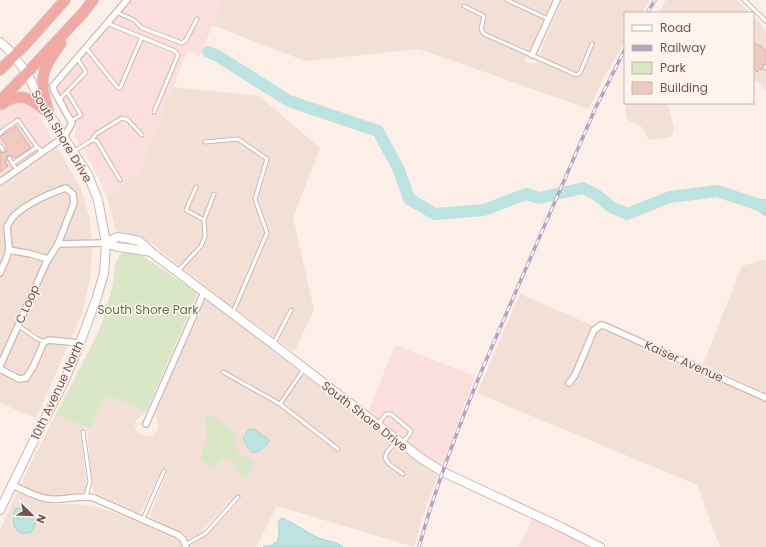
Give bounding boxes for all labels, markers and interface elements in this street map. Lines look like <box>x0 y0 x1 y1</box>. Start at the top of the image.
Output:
legend <box>624 12 754 104</box>
text: Road <box>660 19 691 36</box>
text: Railway <box>660 39 706 56</box>
text: Park <box>660 59 687 76</box>
text: Building <box>660 79 708 96</box>
street label: South Shore Drive <box>28 87 96 185</box>
street label: C Loop <box>11 282 43 326</box>
park label: South Shore Park <box>98 301 199 318</box>
street label: Kaiser Avenue <box>642 336 726 386</box>
street label: 10th Avenue North <box>27 338 87 442</box>
street label: South Shore Drive <box>318 377 412 455</box>
north arrow <box>12 495 52 535</box>
text: N <box>32 512 50 526</box>

